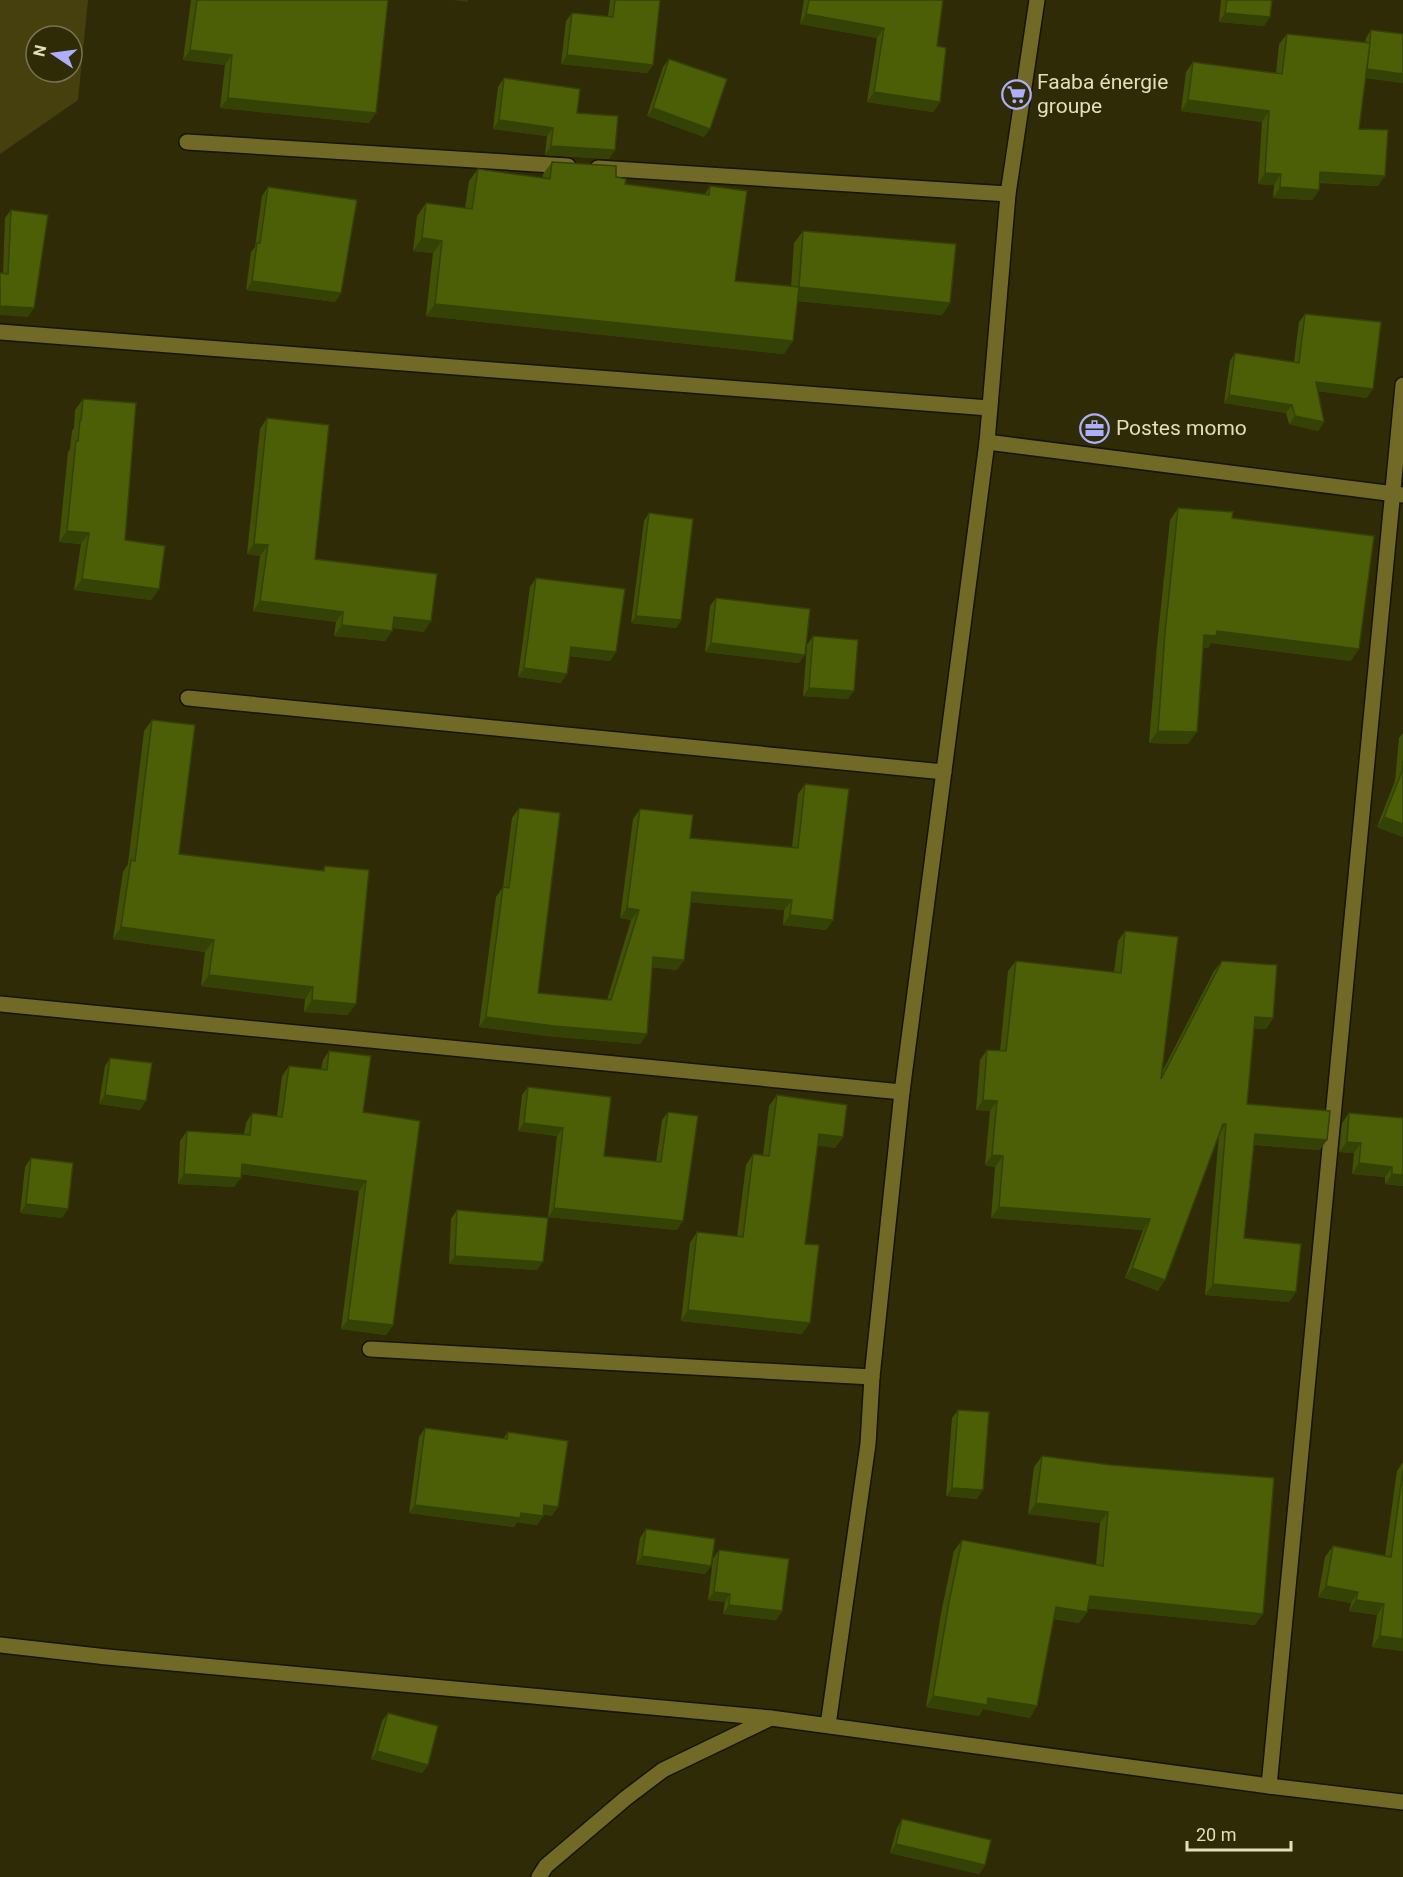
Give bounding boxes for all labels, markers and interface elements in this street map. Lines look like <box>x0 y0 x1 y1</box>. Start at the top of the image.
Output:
north arrow <box>24 24 84 84</box>
text: N <box>29 43 50 58</box>
place label: Faaba énergie groupe <box>1037 70 1168 118</box>
supermarket icon: Faaba énergie groupe <box>1000 78 1032 110</box>
office icon: Postes momo <box>1079 412 1111 444</box>
place label: Postes momo <box>1116 416 1247 440</box>
scale bar <box>1187 1814 1290 1852</box>
text: 20 m <box>1196 1824 1236 1845</box>

